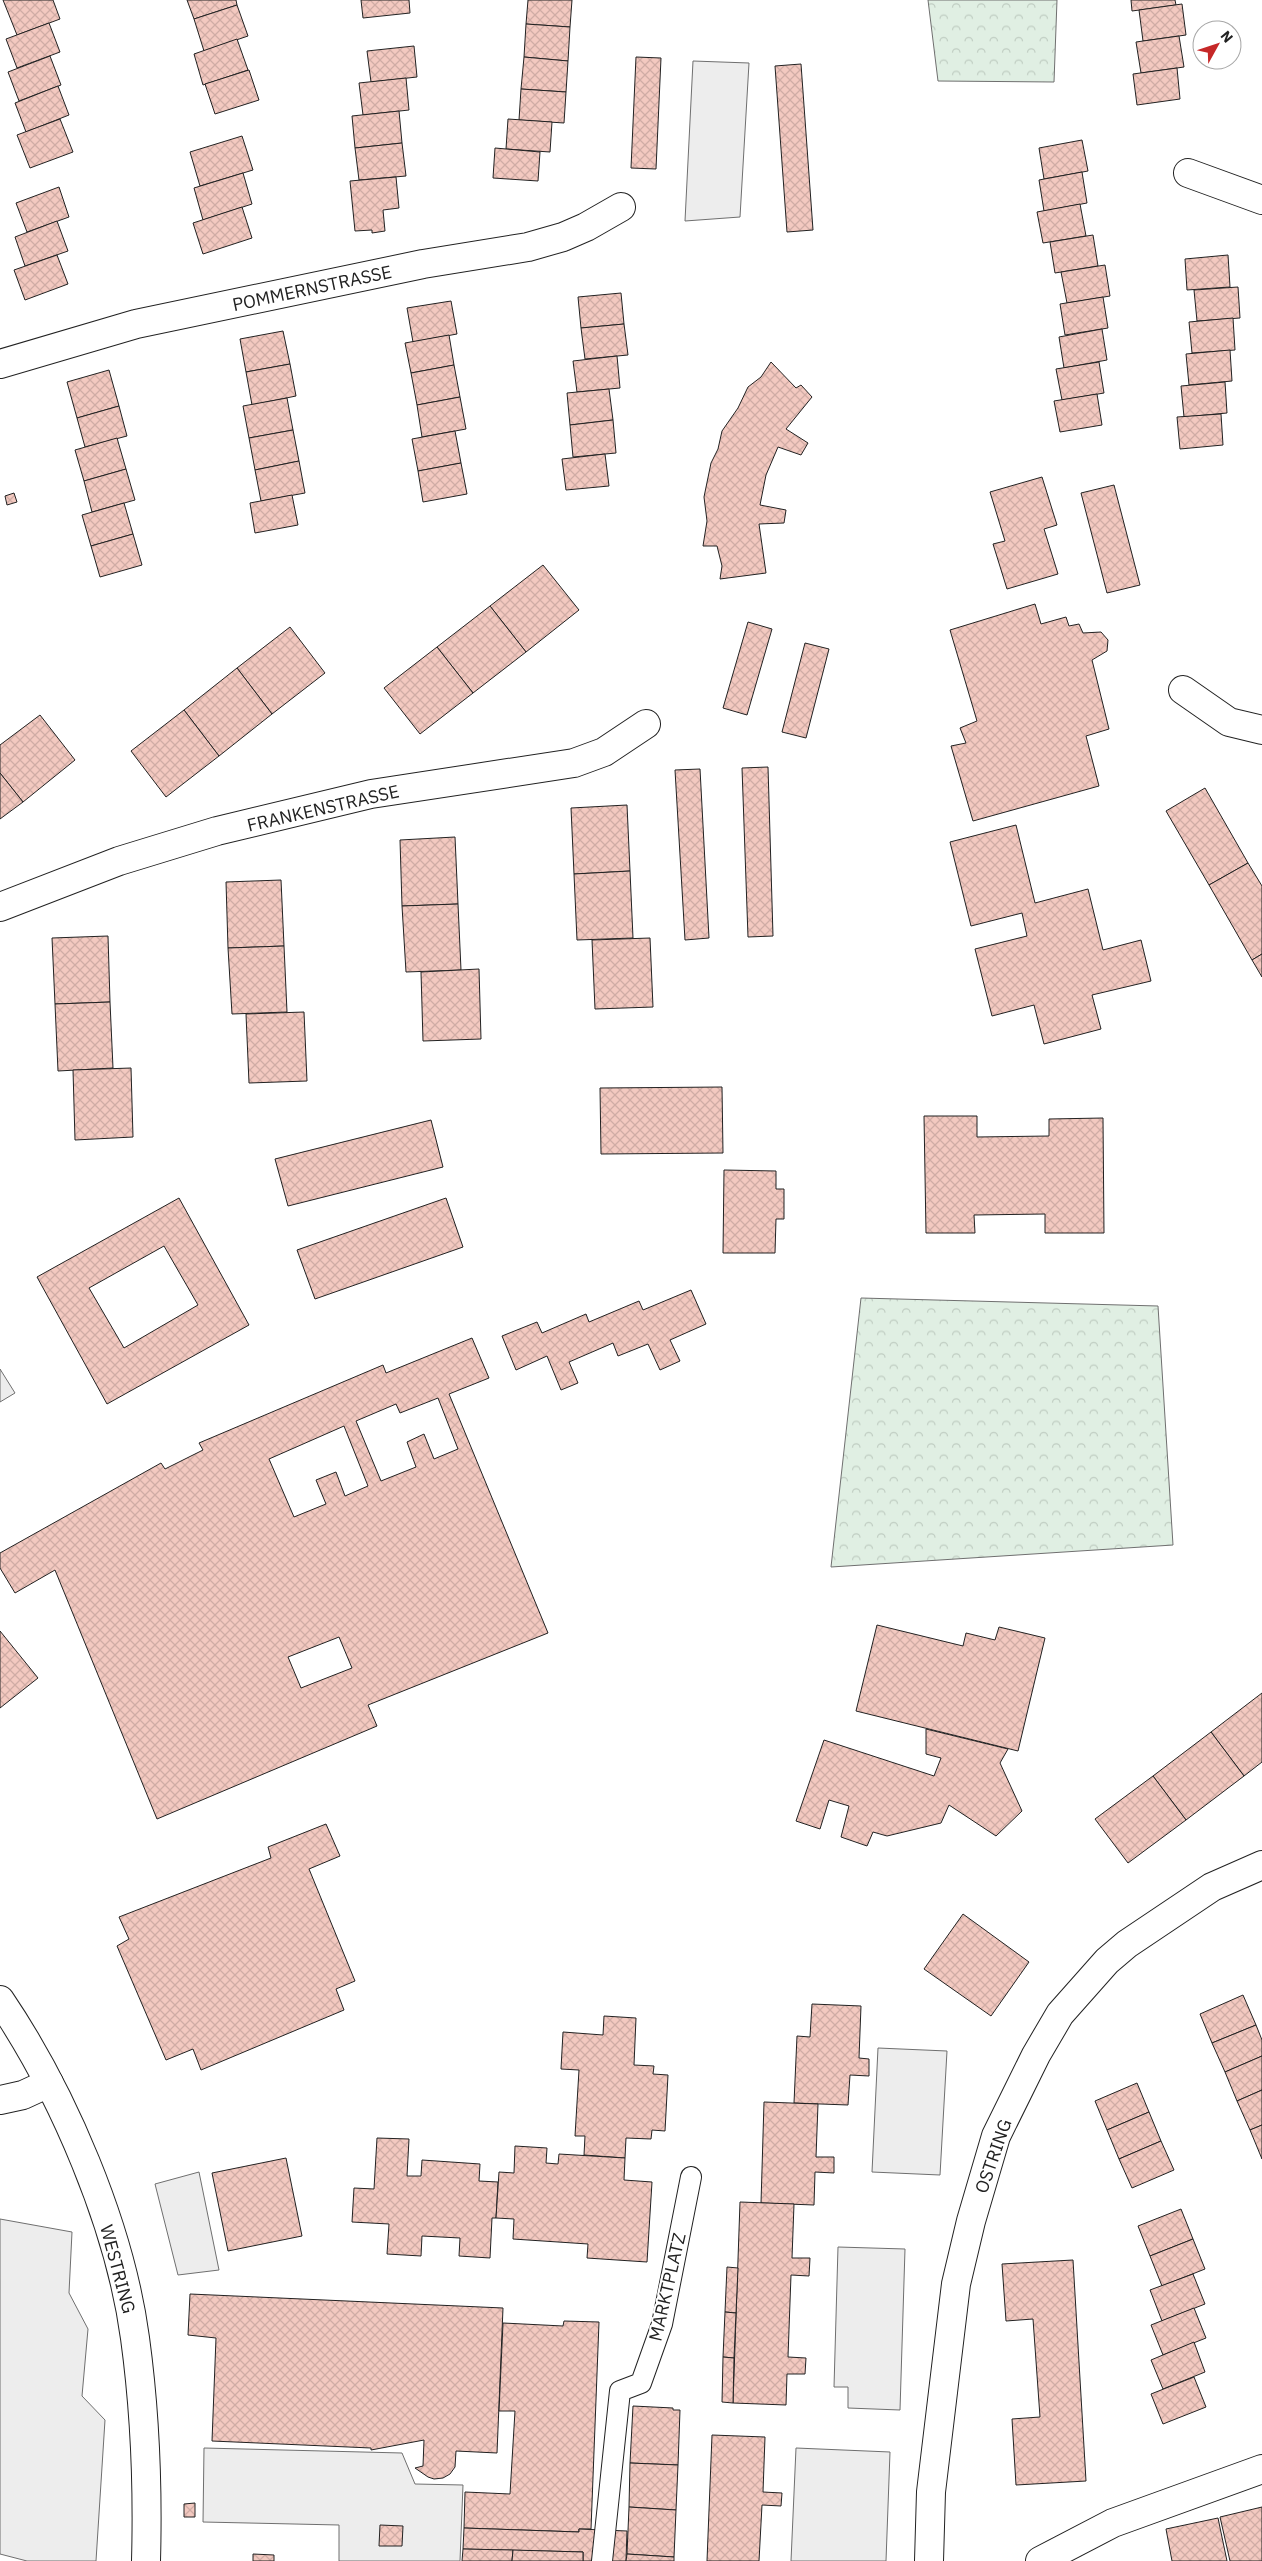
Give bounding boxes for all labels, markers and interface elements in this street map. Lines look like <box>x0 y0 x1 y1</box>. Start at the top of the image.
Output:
north arrow <box>1192 20 1242 70</box>
text: N <box>1217 27 1237 46</box>
street label: POMMERNSTRASSE <box>230 260 394 316</box>
street label: FRANKENSTRASSE <box>245 779 401 837</box>
street label: OSTRING <box>970 2116 1016 2196</box>
street label: WESTRING <box>95 2222 141 2316</box>
street label: MARKTPLATZ <box>643 2231 691 2343</box>

